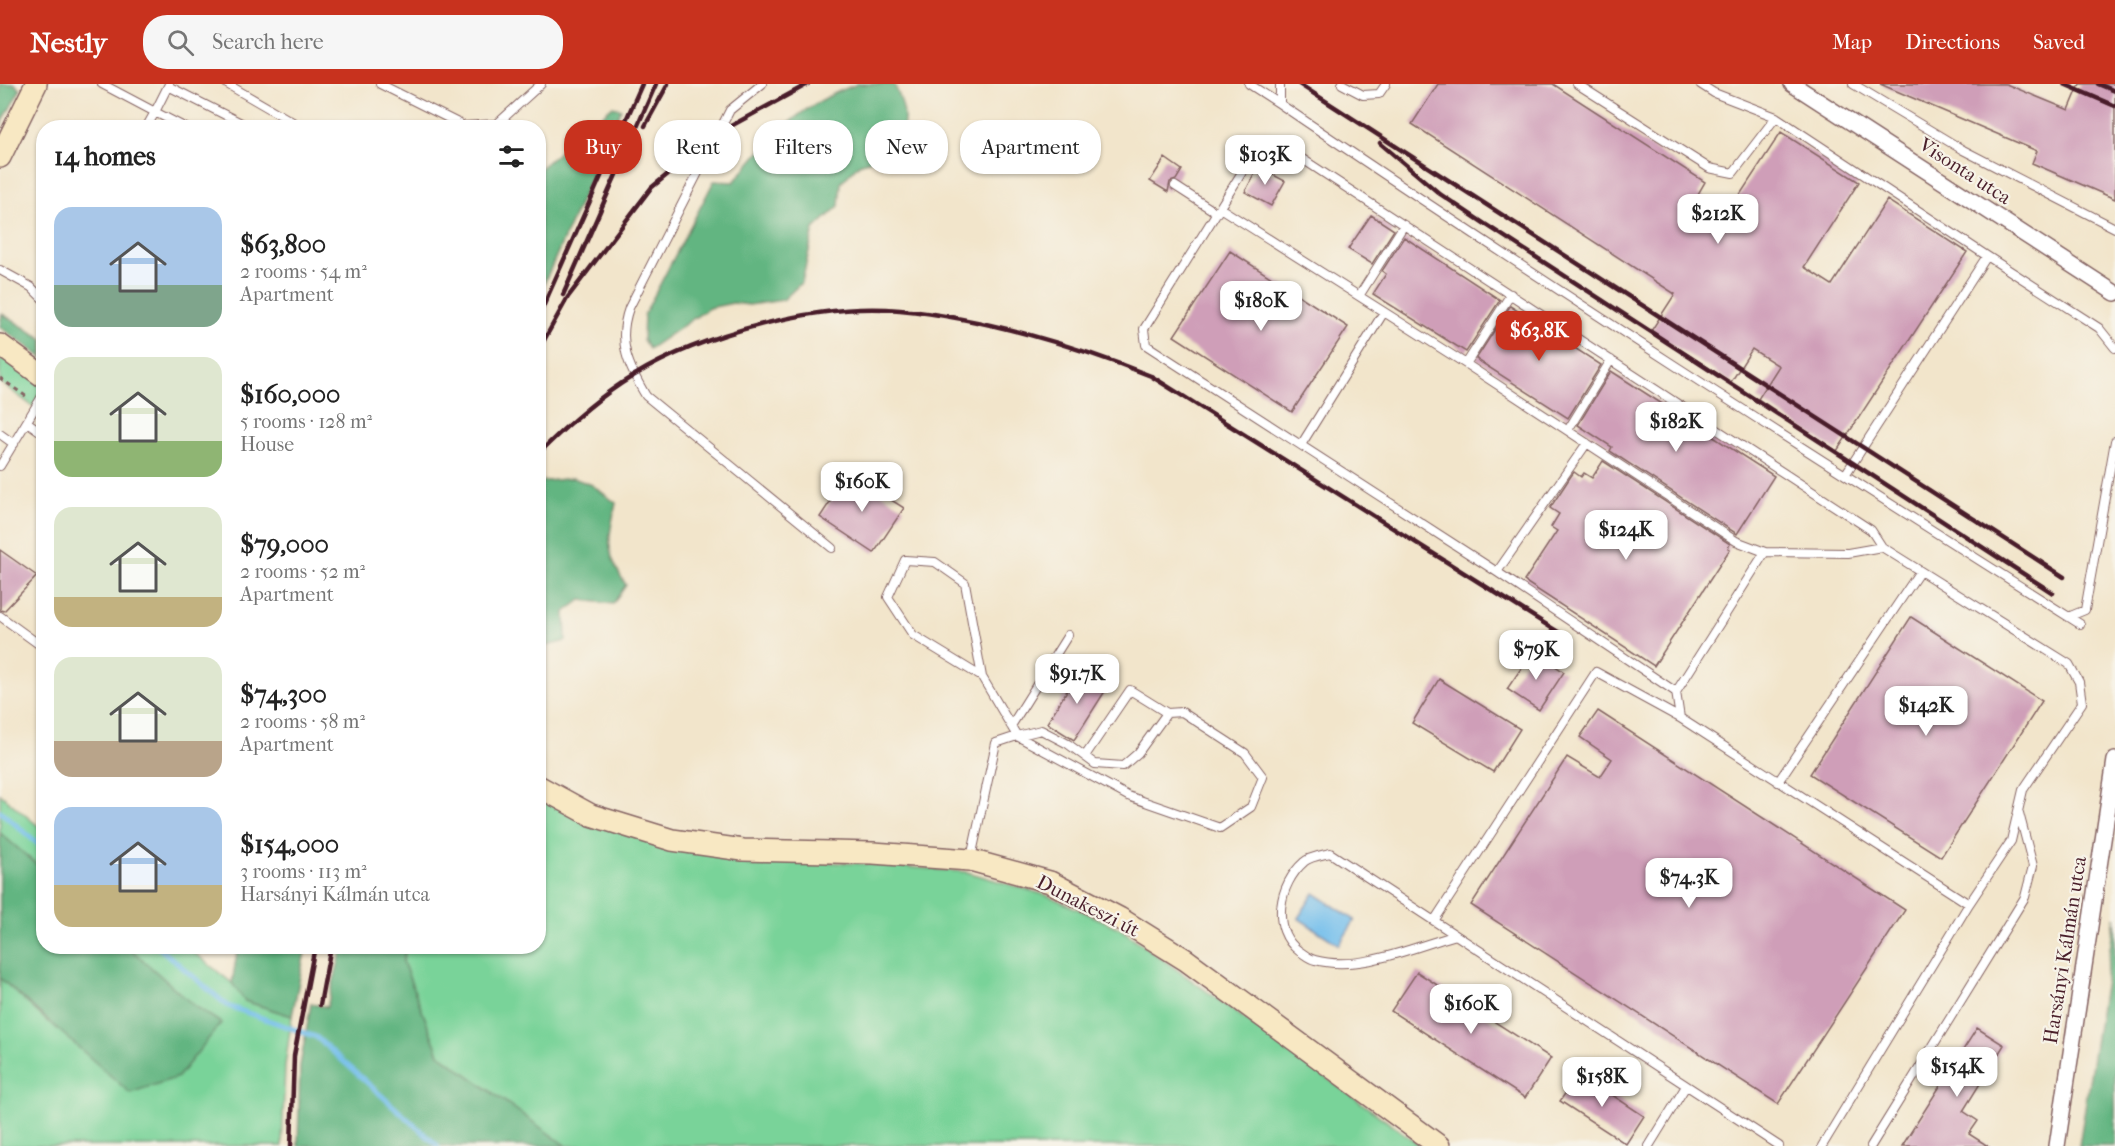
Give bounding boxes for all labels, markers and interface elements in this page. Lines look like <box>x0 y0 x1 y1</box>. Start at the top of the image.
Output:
search box <box>143 15 563 69</box>
text: Nestly <box>30 26 107 59</box>
icon: search <box>164 26 197 59</box>
text: Search here <box>212 29 324 55</box>
text: Map <box>1832 30 1872 54</box>
text: Directions <box>1905 30 2000 54</box>
text: Saved <box>2033 30 2085 54</box>
chip: Buy <box>564 120 642 174</box>
chip: Rent <box>654 120 741 174</box>
chip: Filters <box>753 120 853 174</box>
chip: New <box>865 120 948 174</box>
chip: Apartment <box>960 120 1101 174</box>
street label: Visonta utca <box>1914 132 2016 210</box>
pin: $103K <box>1223 135 1307 186</box>
icon: filters <box>495 140 528 173</box>
text: 14 homes <box>54 141 156 172</box>
text: $103K <box>1239 143 1291 166</box>
pin: $212K <box>1676 194 1760 245</box>
text: $212K <box>1691 202 1745 225</box>
text: $63,800 <box>240 229 326 260</box>
icon: home <box>102 231 174 303</box>
text: 2 rooms · 54 m² <box>240 260 367 283</box>
pin: $180K <box>1219 281 1303 332</box>
text: Apartment <box>240 283 334 306</box>
text: $180K <box>1234 289 1288 312</box>
pin: $63.8K <box>1490 311 1588 362</box>
text: $63.8K <box>1510 319 1568 342</box>
text: $160,000 <box>240 379 340 410</box>
icon: home <box>102 381 174 453</box>
pin: $182K <box>1634 402 1718 453</box>
text: 5 rooms · 128 m² <box>240 410 372 433</box>
text: $182K <box>1649 410 1703 433</box>
text: House <box>240 433 294 456</box>
pin: $160K <box>820 462 904 513</box>
text: $160K <box>835 470 889 493</box>
pin: $124K <box>1584 510 1668 561</box>
text: $124K <box>1599 518 1653 541</box>
text: $79,000 <box>240 529 329 560</box>
icon: home <box>102 531 174 603</box>
text: 2 rooms · 52 m² <box>240 560 365 583</box>
text: Apartment <box>240 583 334 606</box>
pin: $79K <box>1500 630 1572 681</box>
text: $79K <box>1513 638 1559 661</box>
pin: $91.7K <box>1028 654 1126 705</box>
text: $91.7K <box>1049 662 1105 685</box>
text: $74,300 <box>240 679 327 710</box>
icon: home <box>102 681 174 753</box>
pin: $142K <box>1884 686 1968 737</box>
text: $142K <box>1899 694 1953 717</box>
text: 2 rooms · 58 m² <box>240 710 365 733</box>
text: Apartment <box>240 733 334 756</box>
text: $154,000 <box>240 829 339 860</box>
icon: home <box>102 831 174 903</box>
street label: Harsányi Kálmán utca <box>2039 854 2091 1045</box>
pin: $74.3K <box>1640 858 1738 909</box>
text: 3 rooms · 113 m² <box>240 860 367 883</box>
text: $74.3K <box>1659 866 1719 889</box>
street label: Dunakeszi út <box>1033 870 1143 942</box>
text: Harsányi Kálmán utca <box>240 883 430 906</box>
pin: $160K <box>1429 984 1513 1035</box>
text: $160K <box>1444 992 1498 1015</box>
pin: $154K <box>1915 1047 1999 1098</box>
text: $154K <box>1930 1055 1984 1078</box>
pin: $158K <box>1560 1057 1644 1108</box>
text: $158K <box>1576 1065 1628 1088</box>

